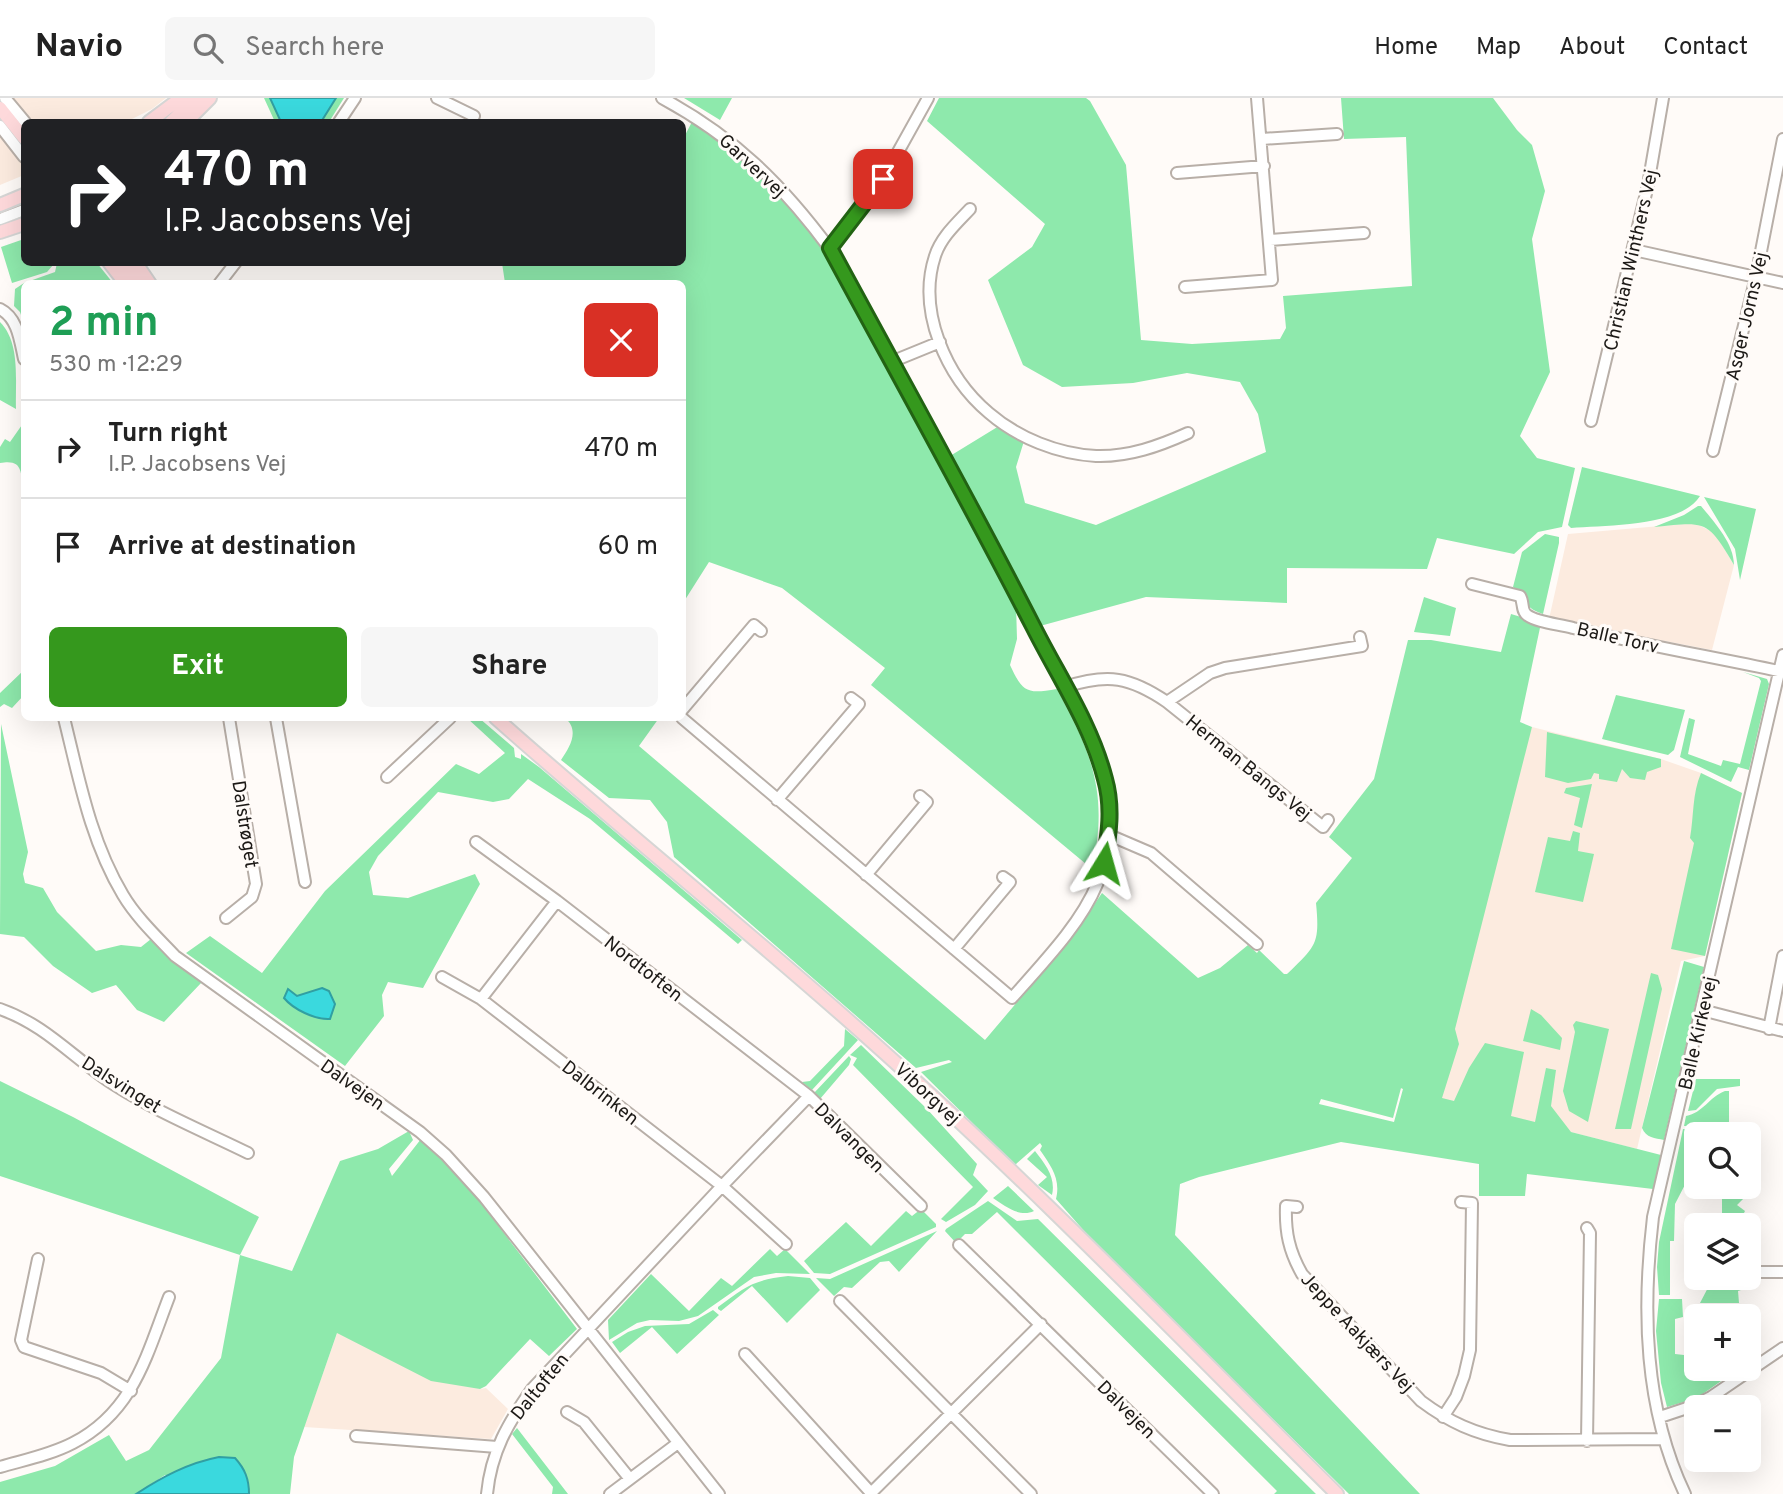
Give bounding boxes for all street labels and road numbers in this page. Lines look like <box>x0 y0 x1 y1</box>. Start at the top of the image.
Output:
street label: Garvervej <box>713 129 790 204</box>
street label: Christian Winthers Vej <box>1599 167 1665 354</box>
street label: Asger Jorns Vej <box>1721 250 1774 383</box>
street label: Balle Torv <box>1574 618 1661 660</box>
street label: Herman Bangs Vej <box>1180 710 1316 827</box>
street label: Dalstrøget <box>225 779 263 870</box>
street label: Nordtoften <box>598 931 687 1008</box>
street label: Balle Kirkevej <box>1674 974 1724 1093</box>
street label: Dalsvinget <box>77 1052 165 1120</box>
street label: Dalvejen <box>315 1055 389 1117</box>
street label: Dalbrinken <box>556 1056 643 1131</box>
street label: Viborgvej <box>889 1058 965 1131</box>
street label: Dalvangen <box>808 1098 889 1179</box>
street label: Jeppe Aakjærs Vej <box>1295 1268 1419 1399</box>
street label: Daltoften <box>506 1349 575 1426</box>
street label: Dalvejen <box>1091 1376 1160 1445</box>

